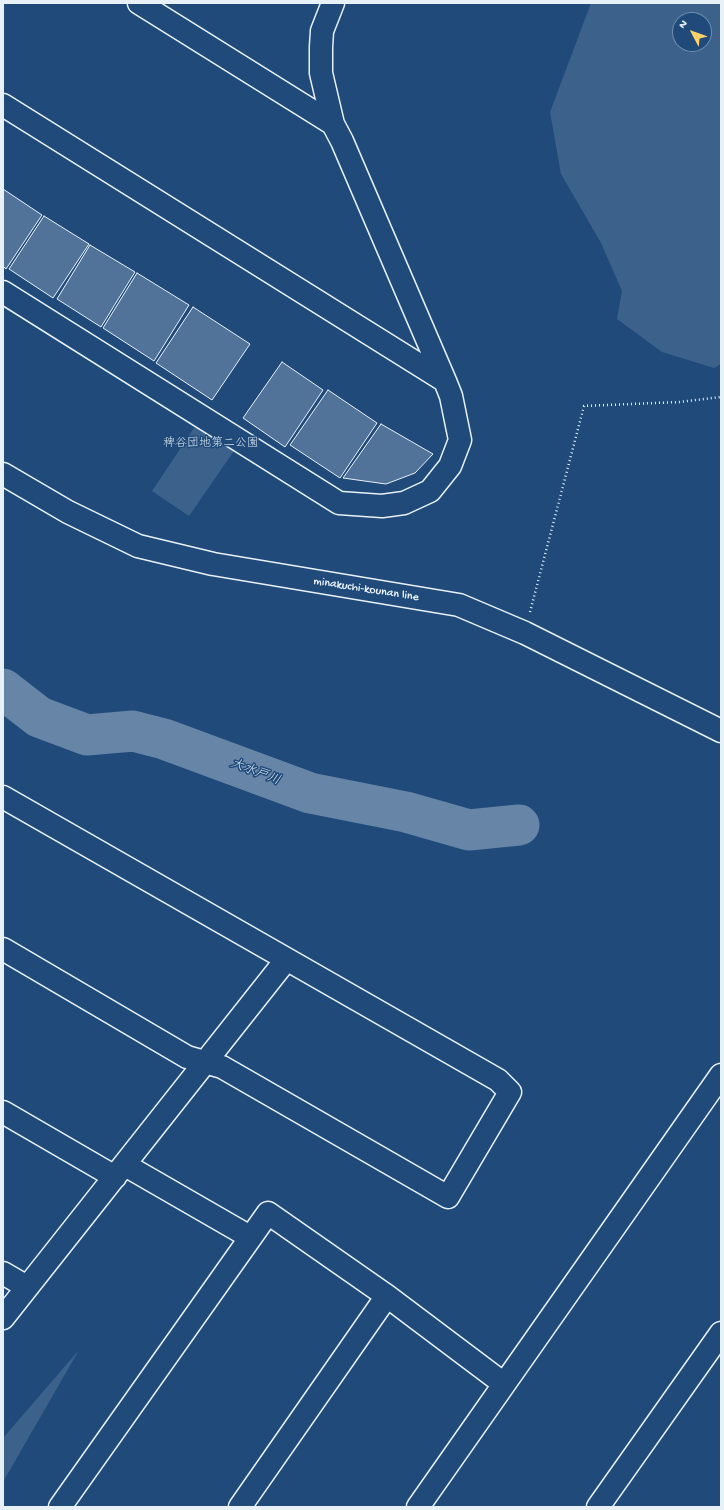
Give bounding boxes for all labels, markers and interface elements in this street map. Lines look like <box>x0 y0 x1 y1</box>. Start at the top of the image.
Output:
north arrow <box>672 12 712 52</box>
text: N <box>677 18 691 31</box>
park label: 稗谷団地第二公園 <box>163 437 259 451</box>
street label: minakuchi-kounan line <box>312 575 420 605</box>
water label: 大水戸川 <box>228 756 282 790</box>

